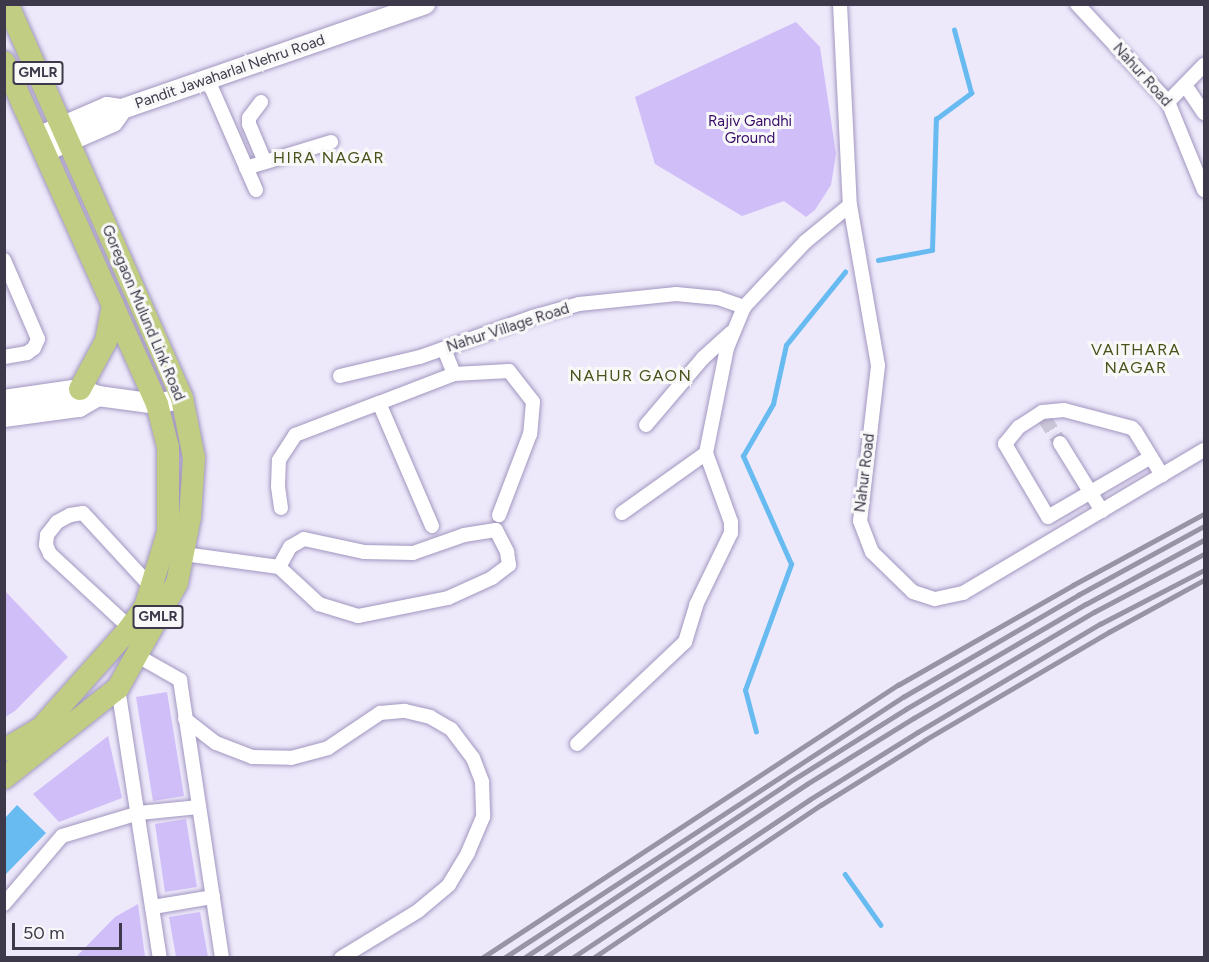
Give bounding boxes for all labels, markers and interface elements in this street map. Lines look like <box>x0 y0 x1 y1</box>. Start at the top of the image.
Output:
street label: Pandit Jawaharlal Nehru Road <box>133 31 327 113</box>
street label: Nahur Road <box>1109 40 1175 110</box>
road number: GMLR <box>12 62 63 84</box>
park label: Rajiv Gandhi Ground <box>708 112 792 147</box>
district label: HIRA NAGAR <box>273 148 385 168</box>
street label: Goregaon Mulund Link Road <box>98 222 188 404</box>
street label: Nahur Village Road <box>444 300 572 356</box>
district label: VAITHARA NAGAR <box>1091 340 1181 378</box>
district label: NAHUR GAON <box>570 366 692 386</box>
street label: Nahur Road <box>851 433 879 513</box>
road number: GMLR <box>132 606 184 628</box>
scale bar <box>15 911 124 949</box>
text: 50 m <box>23 922 65 944</box>

